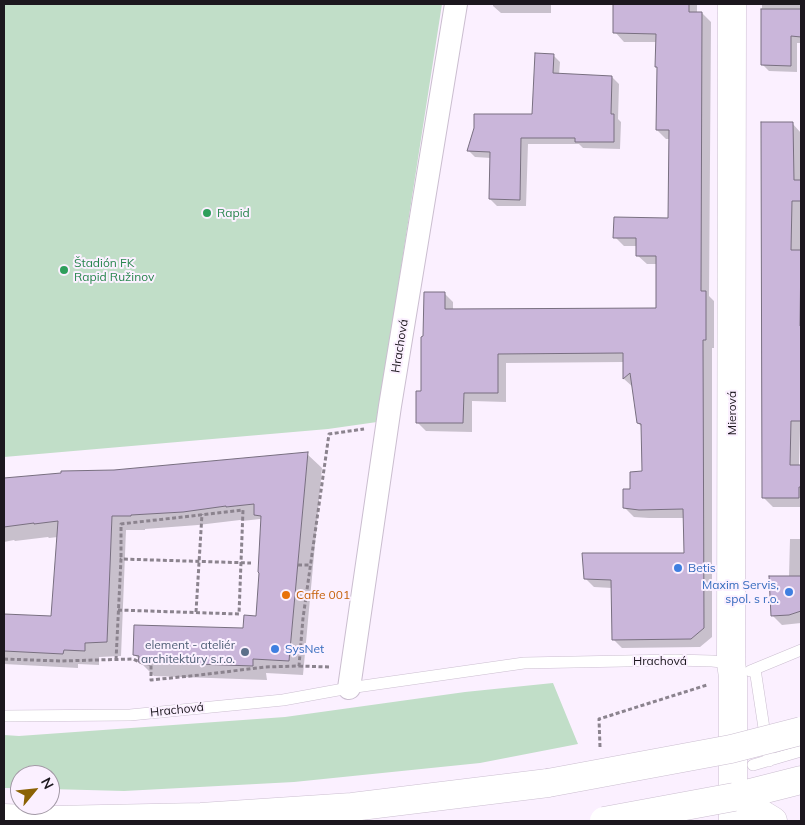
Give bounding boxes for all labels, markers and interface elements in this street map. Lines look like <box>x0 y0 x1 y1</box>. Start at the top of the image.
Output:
place label: Rapid <box>217 206 250 220</box>
marker: Rapid <box>201 207 213 219</box>
place label: Štadión FK Rapid Ružinov <box>74 256 154 284</box>
marker: Štadión FK Rapid Ružinov <box>58 264 70 276</box>
street label: Hrachová <box>389 318 411 374</box>
street label: Mierová <box>725 391 739 435</box>
place label: Betis <box>688 561 716 575</box>
marker: Betis <box>672 562 684 574</box>
place label: Maxim Servis, spol. s r.o. <box>702 578 779 606</box>
marker: Maxim Servis, spol. s r.o. <box>783 586 795 598</box>
place label: Caffe 001 <box>296 588 350 602</box>
marker: Caffe 001 <box>280 589 292 601</box>
place label: element - ateliér architektúry s.r.o. <box>141 638 235 666</box>
place label: SysNet <box>285 642 324 656</box>
marker: SysNet <box>269 643 281 655</box>
marker: element - ateliér architektúry s.r.o. <box>239 646 251 658</box>
street label: Hrachová <box>633 654 687 668</box>
street label: Hrachová <box>149 700 205 720</box>
north arrow <box>10 765 60 815</box>
text: N <box>37 775 58 792</box>

